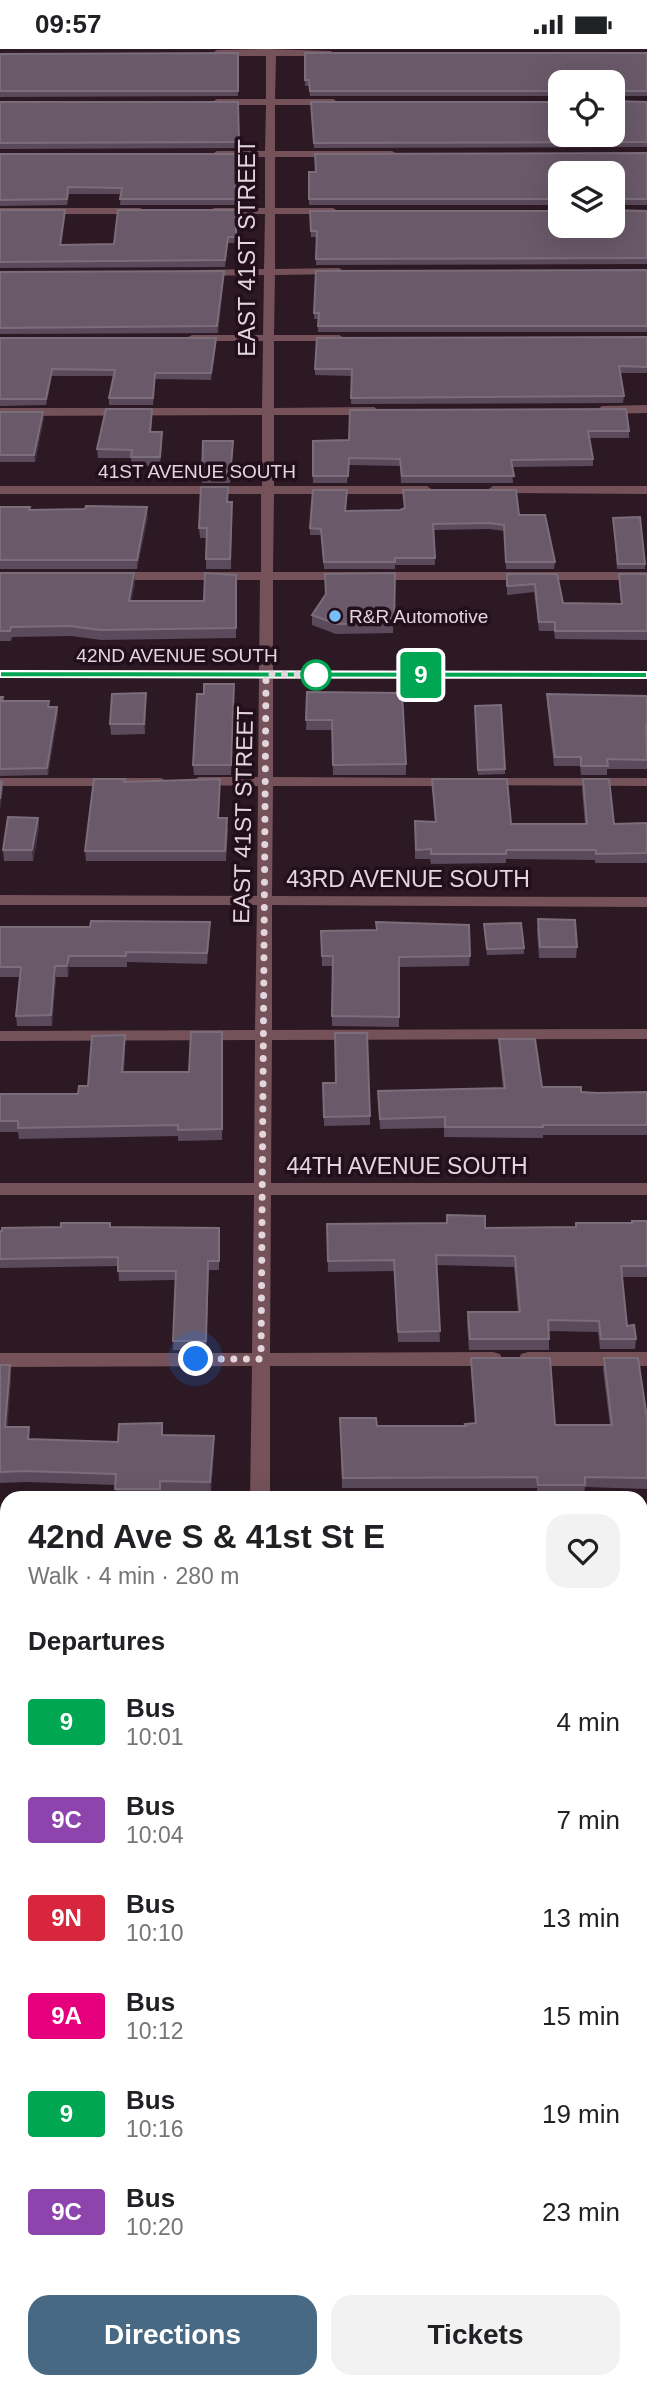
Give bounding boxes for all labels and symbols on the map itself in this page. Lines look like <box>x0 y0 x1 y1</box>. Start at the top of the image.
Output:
street label: EAST 41ST STREET <box>234 139 260 357</box>
street label: 41ST AVENUE SOUTH <box>98 461 296 482</box>
place label: R&R Automotive <box>349 606 488 627</box>
marker: R&R Automotive <box>327 608 343 624</box>
street label: 42ND AVENUE SOUTH <box>76 645 278 666</box>
line badge: 9 <box>398 652 444 698</box>
unlabelled marker <box>301 660 331 690</box>
street label: EAST 41ST STREET <box>228 706 258 924</box>
street label: 43RD AVENUE SOUTH <box>286 866 530 892</box>
street label: 44TH AVENUE SOUTH <box>286 1153 528 1179</box>
your location <box>178 1341 213 1376</box>

